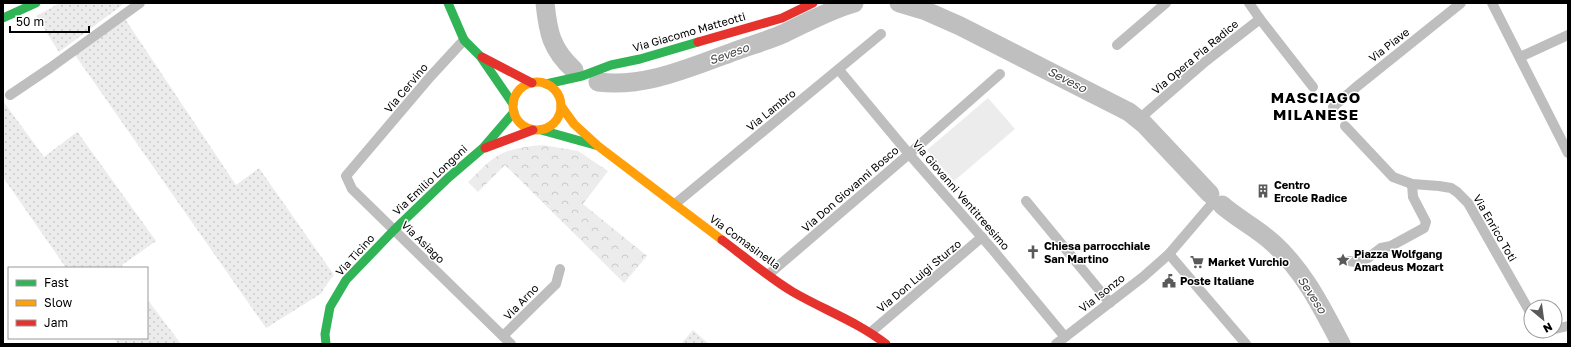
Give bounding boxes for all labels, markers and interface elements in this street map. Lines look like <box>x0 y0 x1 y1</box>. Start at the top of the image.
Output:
scale bar <box>10 8 89 34</box>
street label: Via Giacomo Matteotti <box>631 9 747 54</box>
text: 50 m <box>16 14 44 29</box>
street label: Via Opera Pia Radice <box>1149 17 1240 96</box>
street label: Via Piave <box>1366 25 1412 64</box>
water label: Seveso <box>707 39 752 68</box>
street label: Via Cervino <box>381 60 430 115</box>
water label: Seveso <box>1045 63 1090 96</box>
street label: Via Lambro <box>744 86 798 133</box>
district label: MASCIAGO MILANESE <box>1271 88 1361 123</box>
street label: Via Giovanni Ventitreesimo <box>910 137 1013 253</box>
street label: Via Emilio Longoni <box>390 142 470 218</box>
street label: Via Don Giovanni Bosco <box>799 143 901 234</box>
place label: Centro Ercole Radice <box>1274 178 1348 204</box>
building icon: Centro Ercole Radice <box>1255 183 1271 199</box>
street label: Via Enrico Toti <box>1471 192 1520 264</box>
street label: Via Comasinella <box>707 212 783 272</box>
street label: Via Asiago <box>399 218 448 266</box>
street label: Via Ticino <box>333 231 377 278</box>
street label: Via Don Luigi Sturzo <box>874 236 964 315</box>
place label: Chiesa parrocchiale San Martino <box>1044 239 1151 265</box>
church icon: Chiesa parrocchiale San Martino <box>1025 244 1041 260</box>
place label: Piazza Wolfgang Amadeus Mozart <box>1354 247 1444 273</box>
place icon: Piazza Wolfgang Amadeus Mozart <box>1335 252 1351 268</box>
supermarket icon: Market Vurchio <box>1189 254 1205 270</box>
place label: Market Vurchio <box>1208 255 1289 268</box>
legend <box>8 267 148 339</box>
street label: Via Isonzo <box>1076 271 1127 314</box>
public building icon: Poste Italiane <box>1161 273 1177 289</box>
water label: Seveso <box>1295 273 1330 317</box>
place label: Poste Italiane <box>1180 274 1255 287</box>
text: Fast <box>44 275 69 290</box>
street label: Via Arno <box>501 281 541 322</box>
text: Slow <box>44 295 72 310</box>
north arrow <box>1523 299 1563 339</box>
text: Jam <box>44 315 68 330</box>
text: N <box>1541 320 1555 336</box>

